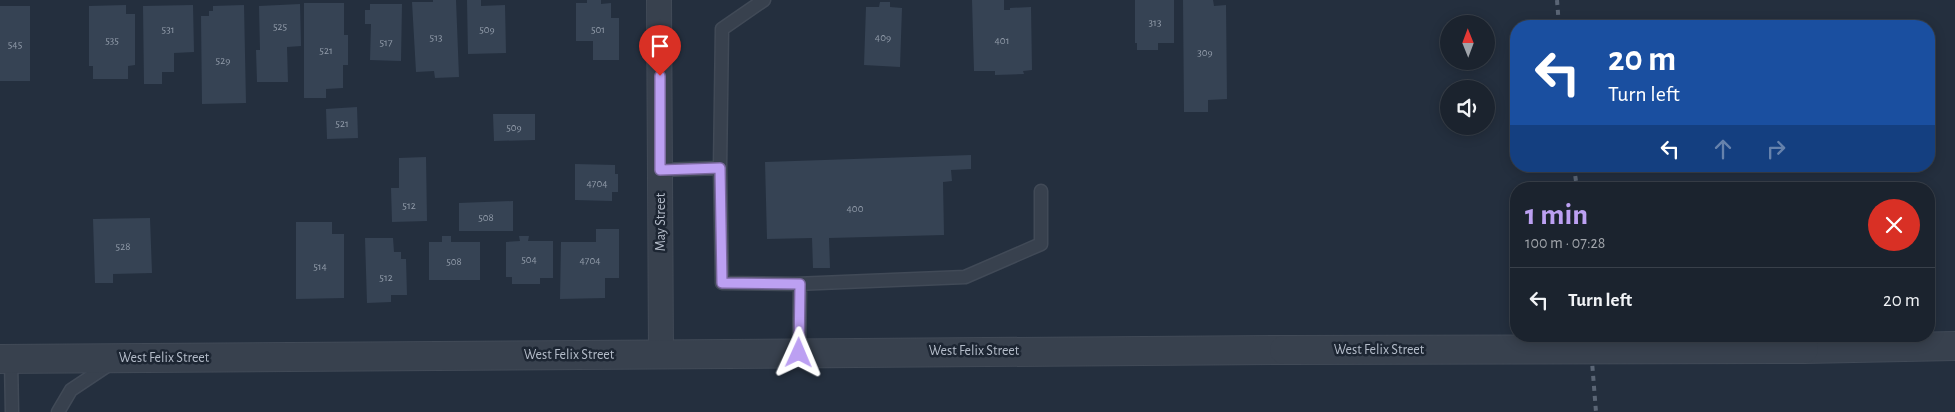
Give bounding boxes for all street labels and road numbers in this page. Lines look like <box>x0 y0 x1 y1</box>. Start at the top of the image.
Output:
street label: May Street <box>654 192 668 251</box>
street label: West Felix Street <box>1334 343 1425 357</box>
street label: West Felix Street <box>929 344 1020 358</box>
street label: West Felix Street <box>524 348 615 362</box>
street label: West Felix Street <box>119 351 210 365</box>

